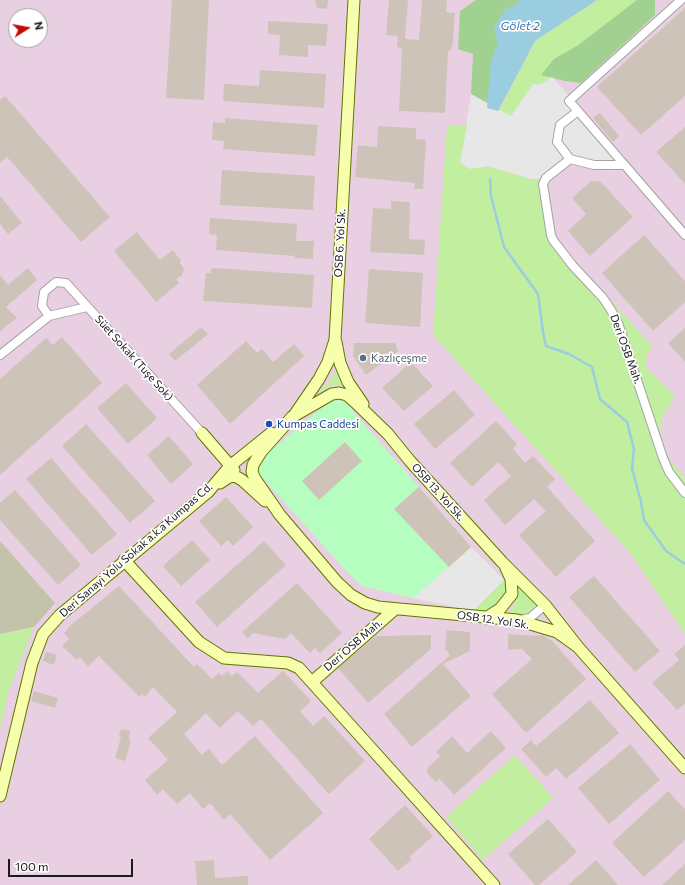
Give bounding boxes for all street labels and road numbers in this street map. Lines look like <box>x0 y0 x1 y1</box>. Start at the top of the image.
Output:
street label: OSB 6. Yol Sk. <box>332 208 348 278</box>
street label: Deri OSB Mah. <box>607 312 645 386</box>
street label: Süet Sokak (Tuşe Sok) <box>92 313 176 403</box>
street label: OSB 13. Yol Sk. <box>409 461 467 523</box>
street label: Deri Sanayi Yolu Sokak a.k.a Kumpas Cd. <box>57 480 215 620</box>
street label: OSB 12. Yol Sk. <box>456 608 530 632</box>
street label: Deri OSB Mah. <box>321 616 385 674</box>

